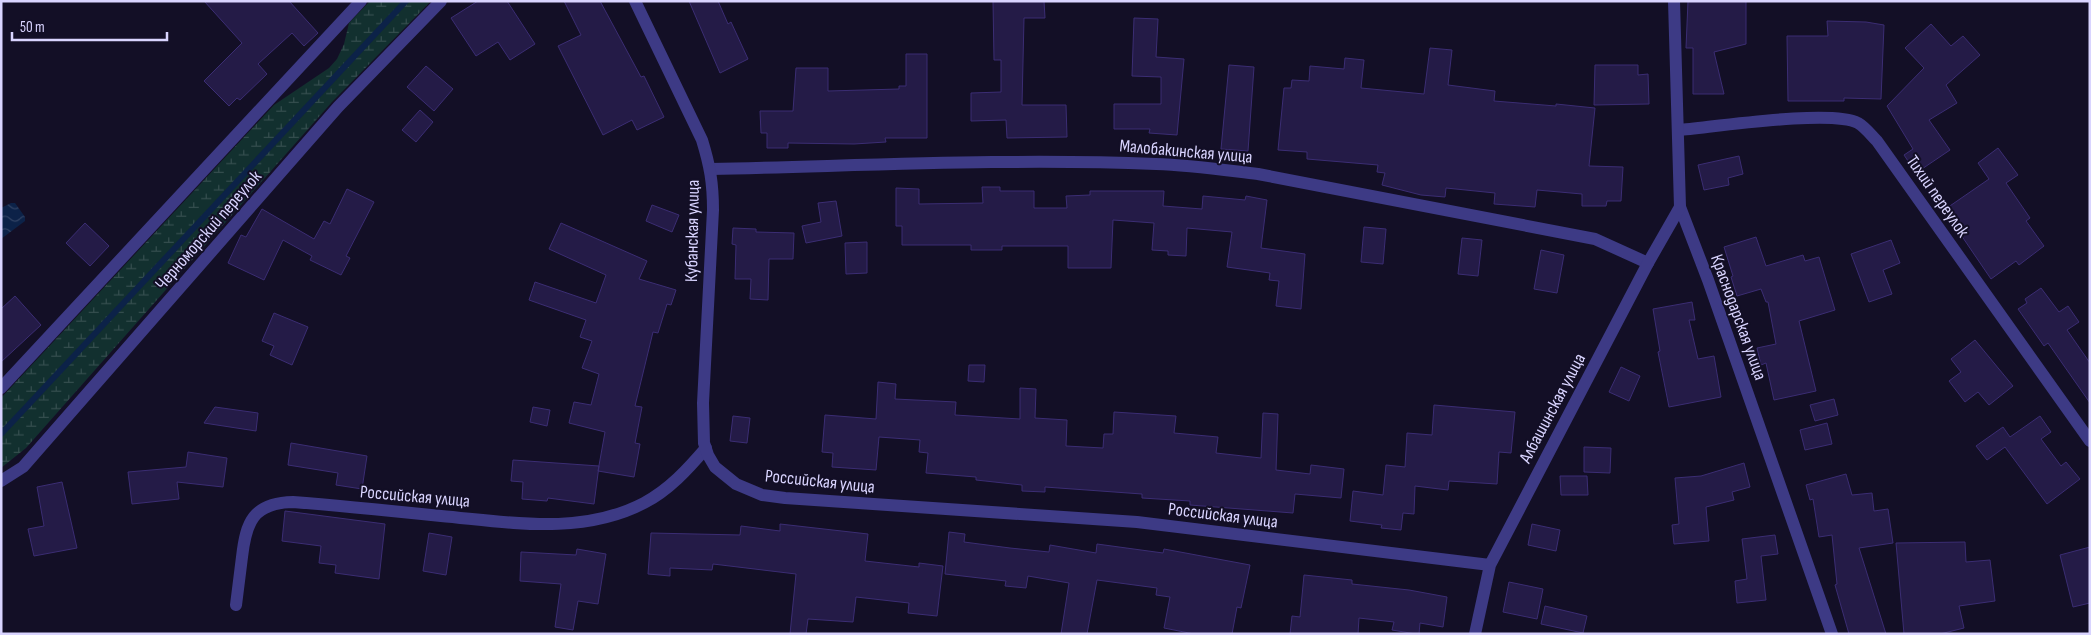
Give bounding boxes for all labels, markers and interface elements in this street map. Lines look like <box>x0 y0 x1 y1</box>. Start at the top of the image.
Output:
scale bar <box>12 10 168 42</box>
text: 50 m <box>20 18 45 37</box>
street label: Малобакинская улица <box>1119 135 1253 168</box>
street label: Тихий переулок <box>1902 151 1974 241</box>
street label: Черноморский переулок <box>151 166 266 294</box>
street label: Кубанская улица <box>681 180 704 282</box>
street label: Краснодарская улица <box>1706 251 1771 383</box>
street label: Албашинская улица <box>1514 350 1590 467</box>
street label: Российская улица <box>764 465 876 498</box>
street label: Российская улица <box>359 481 471 512</box>
street label: Российская улица <box>1167 498 1279 533</box>

